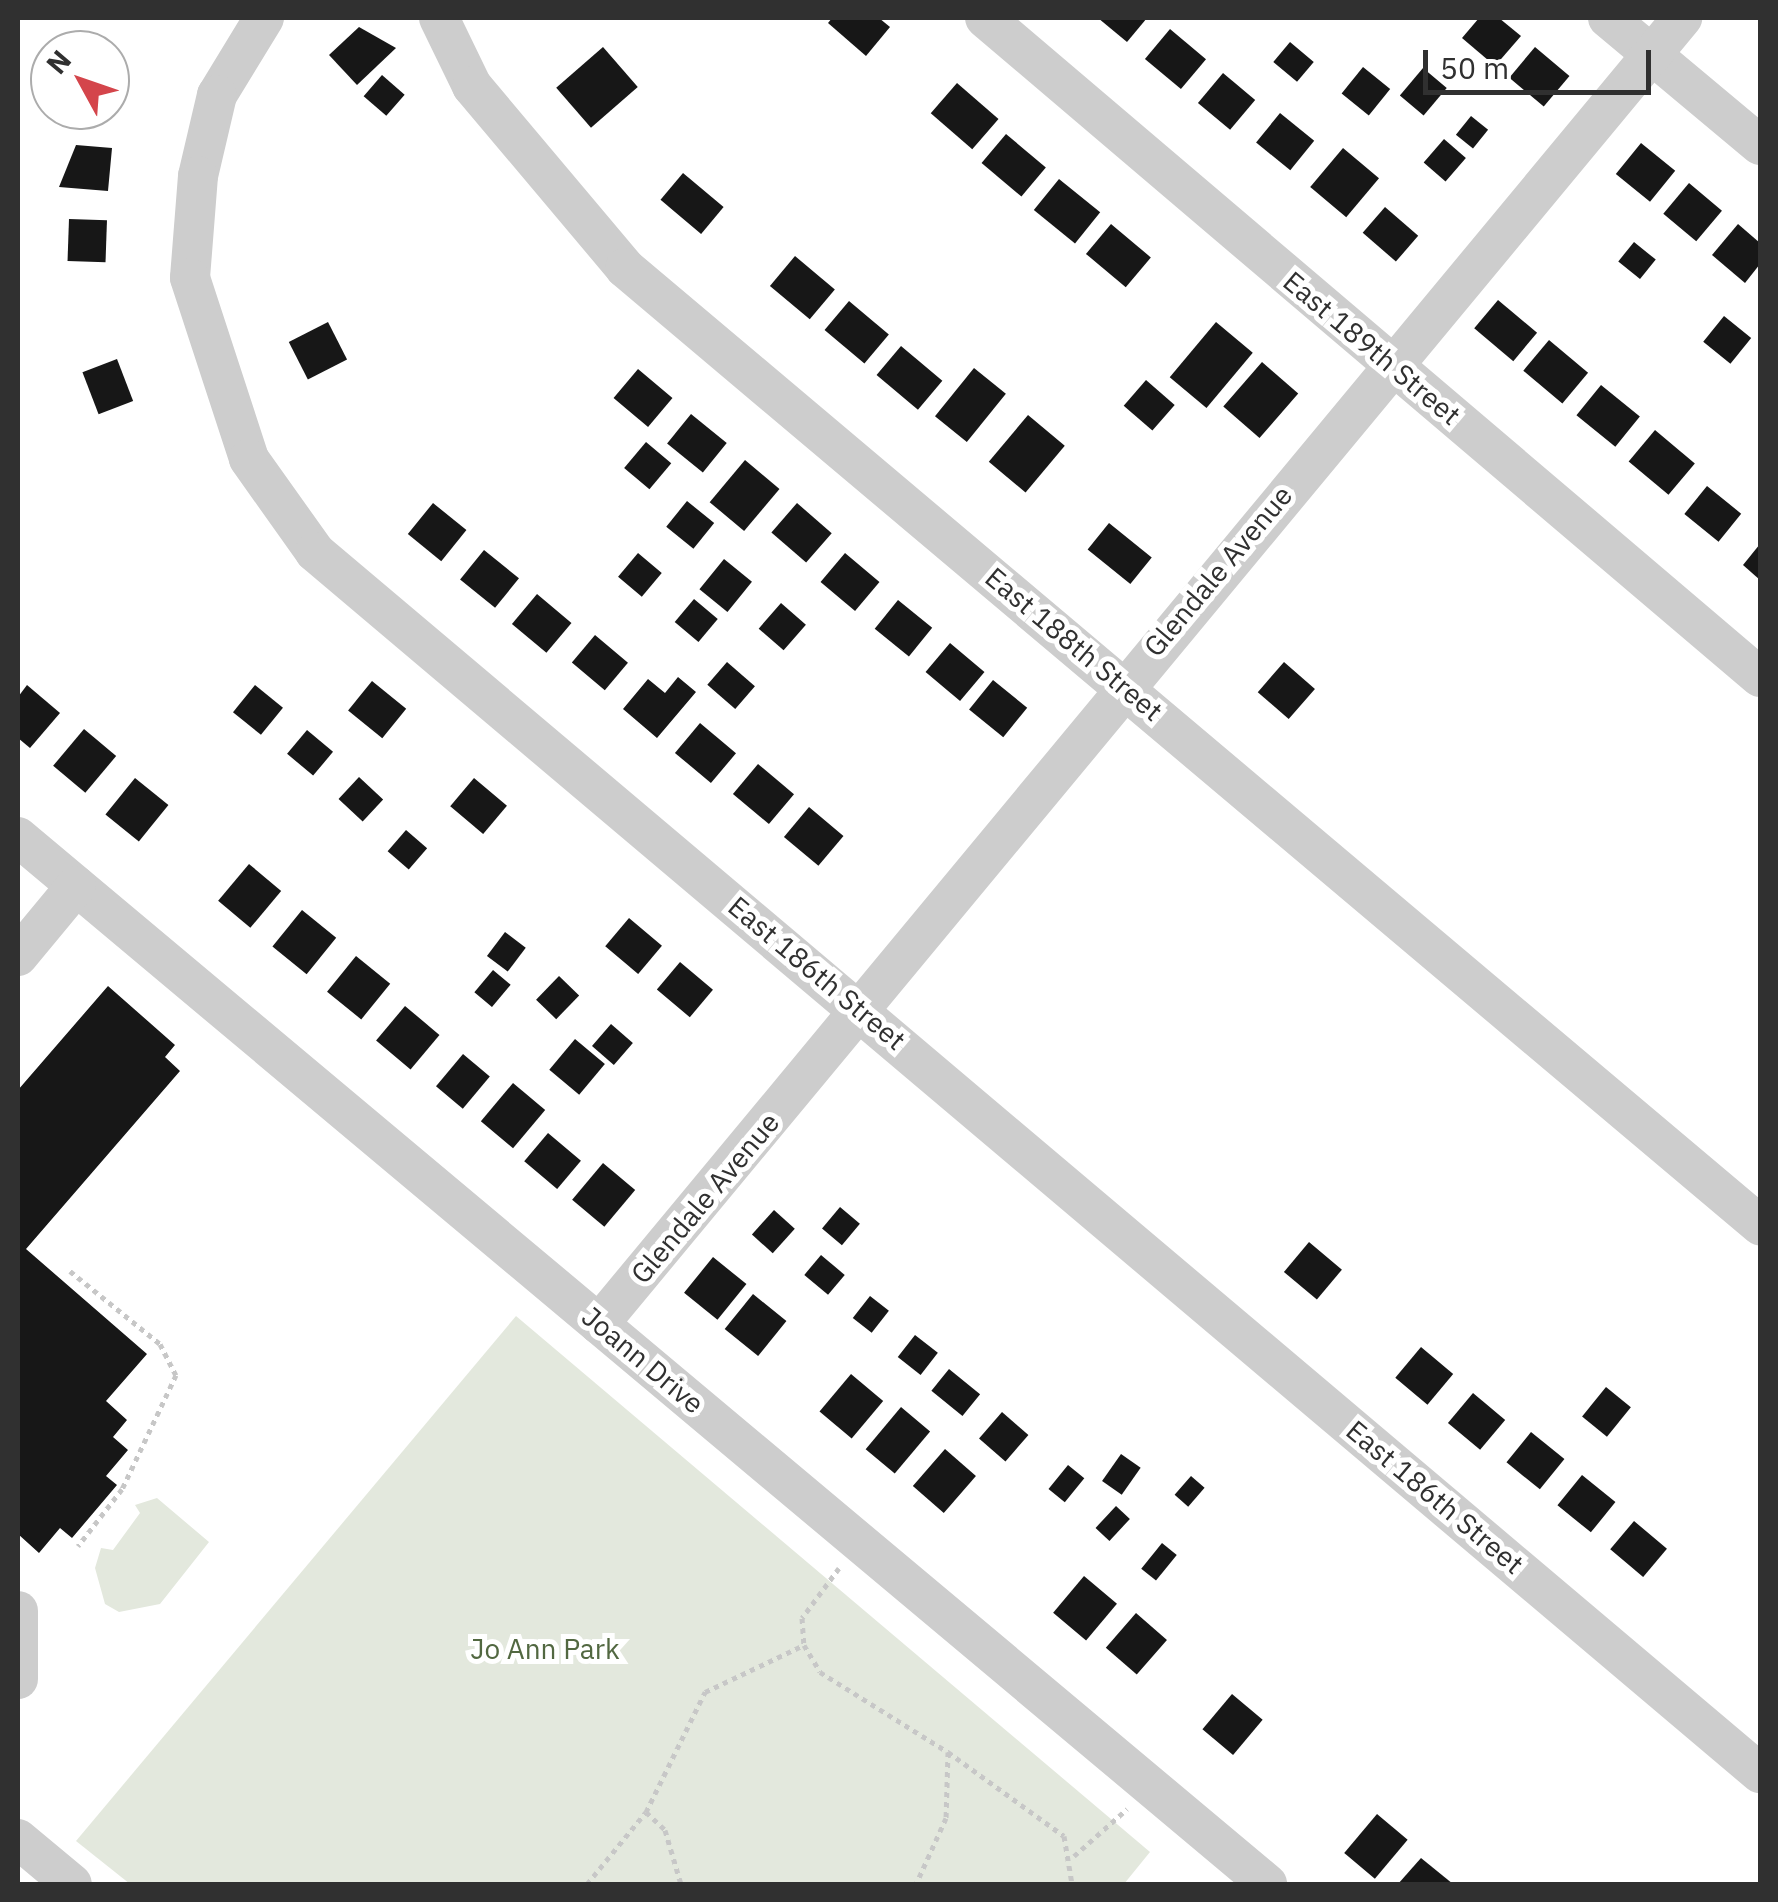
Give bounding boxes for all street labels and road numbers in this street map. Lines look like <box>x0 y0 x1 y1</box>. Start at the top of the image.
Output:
street label: East 189th Street <box>1277 264 1467 432</box>
street label: Glendale Avenue <box>1137 479 1299 663</box>
street label: East 188th Street <box>979 560 1169 728</box>
street label: East 186th Street <box>722 889 912 1057</box>
street label: Glendale Avenue <box>624 1106 786 1290</box>
street label: Joann Drive <box>575 1299 711 1421</box>
street label: East 186th Street <box>1340 1413 1530 1581</box>

